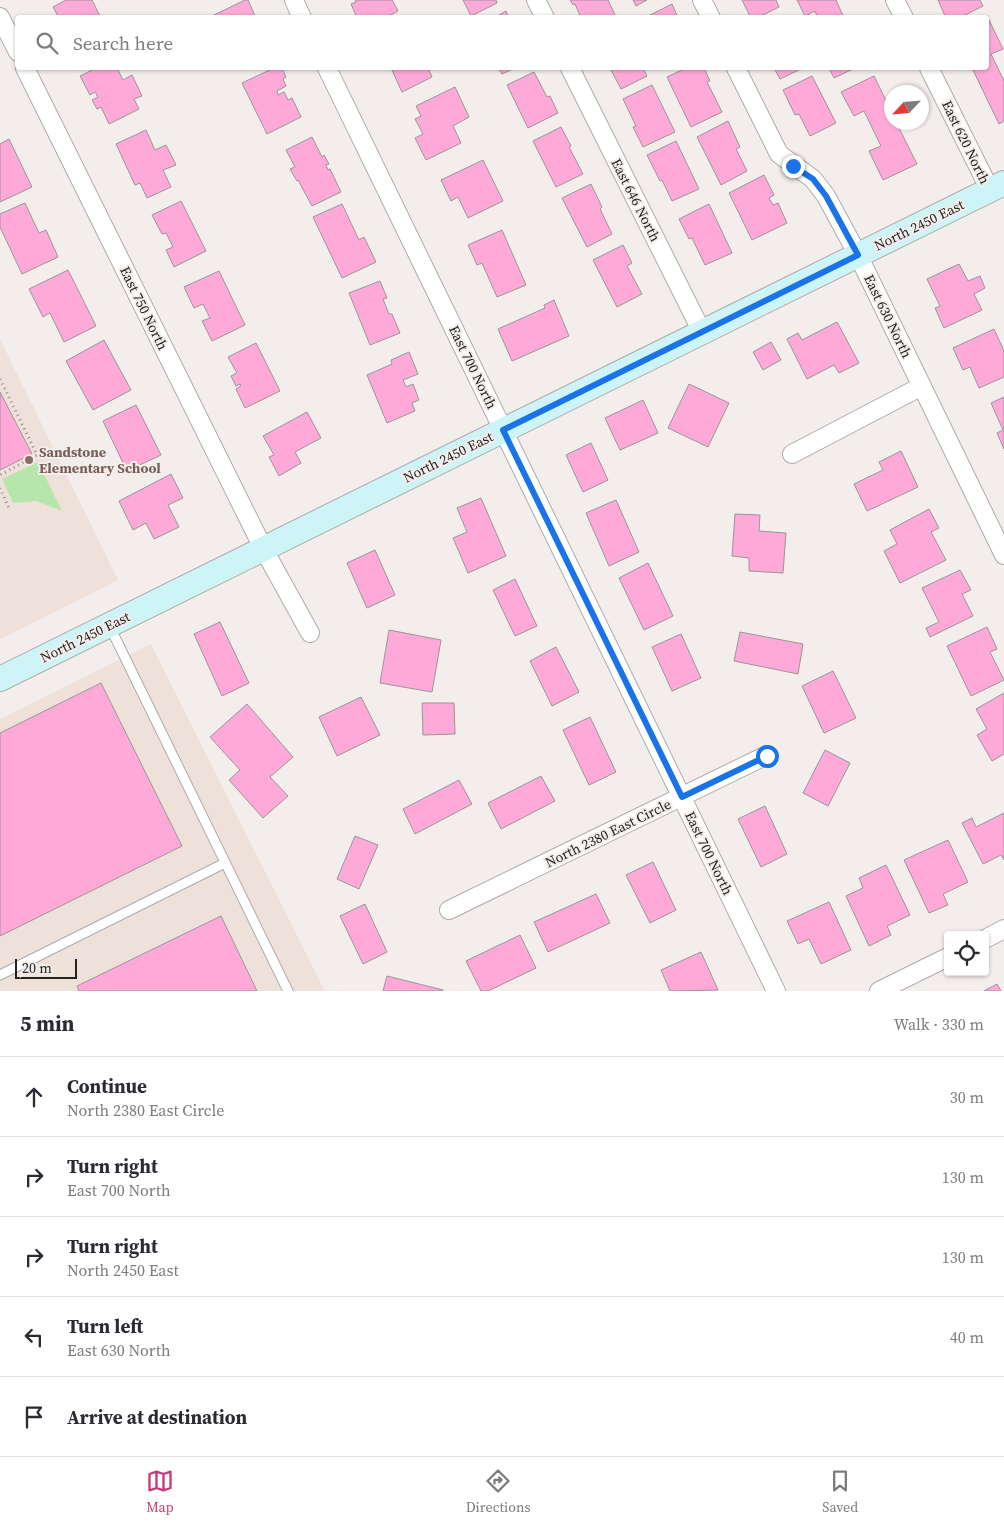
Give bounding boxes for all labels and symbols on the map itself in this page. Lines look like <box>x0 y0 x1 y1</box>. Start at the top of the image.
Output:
north arrow <box>884 85 929 130</box>
street label: East 620 North <box>937 97 995 187</box>
street label: East 646 North <box>607 155 665 245</box>
route end <box>782 155 805 178</box>
street label: North 2450 East <box>871 194 968 255</box>
street label: East 750 North <box>115 263 173 353</box>
street label: East 630 North <box>859 271 917 361</box>
street label: East 700 North <box>444 322 502 412</box>
street label: North 2450 East <box>400 426 497 487</box>
place label: Sandstone Elementary School <box>39 442 161 478</box>
marker: Sandstone Elementary School <box>23 454 35 466</box>
street label: North 2450 East <box>37 606 134 667</box>
route start <box>756 745 779 768</box>
street label: North 2380 East Circle <box>542 794 674 872</box>
street label: East 700 North <box>680 808 738 898</box>
scale bar <box>15 956 78 979</box>

